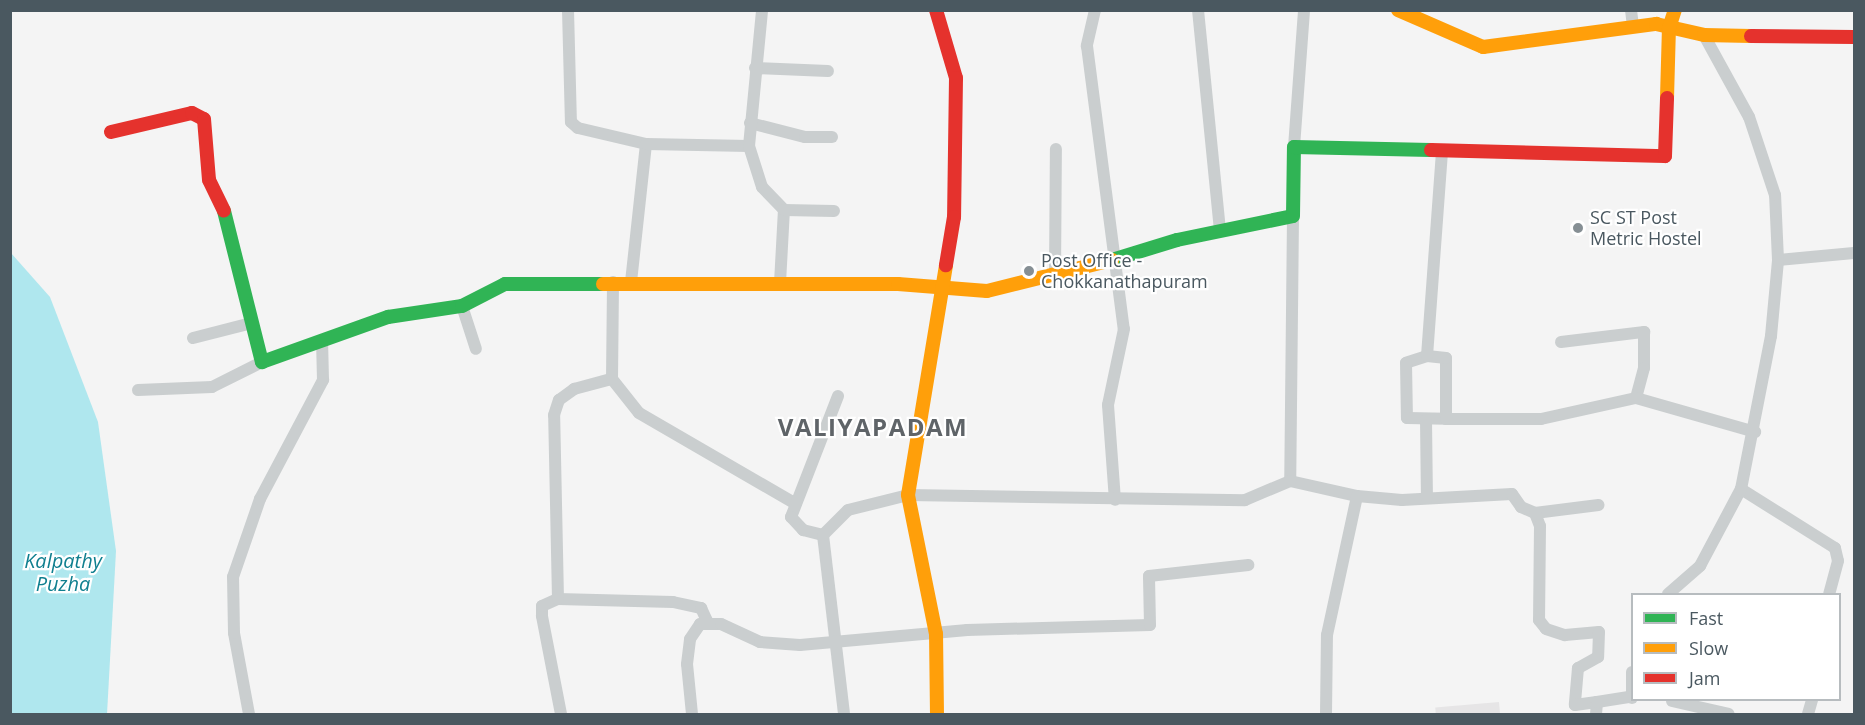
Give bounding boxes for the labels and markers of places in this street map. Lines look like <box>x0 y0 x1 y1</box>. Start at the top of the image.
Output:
place label: SC ST Post Metric Hostel <box>1590 207 1702 250</box>
marker: SC ST Post Metric Hostel <box>1571 221 1585 235</box>
place label: Post Office - Chokkanathapuram <box>1041 250 1208 292</box>
marker: Post Office - Chokkanathapuram <box>1022 264 1036 278</box>

